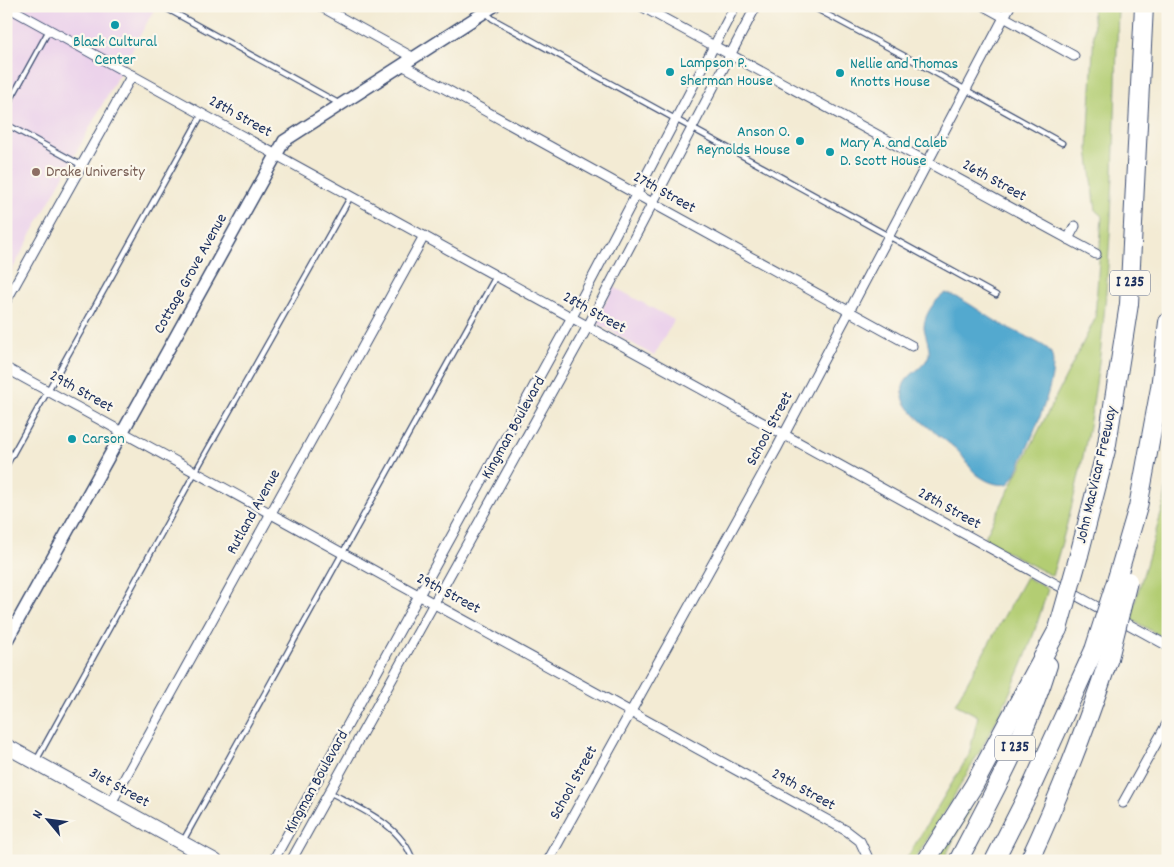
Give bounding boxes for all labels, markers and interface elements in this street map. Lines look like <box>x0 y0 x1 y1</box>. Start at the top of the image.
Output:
marker: Black Cultural Center <box>109 19 121 31</box>
place label: Black Cultural Center <box>73 31 157 72</box>
place label: Lampson P. Sherman House <box>680 52 773 93</box>
place label: Nellie and Thomas Knotts House <box>850 53 959 94</box>
marker: Lampson P. Sherman House <box>664 66 676 78</box>
marker: Nellie and Thomas Knotts House <box>834 67 846 79</box>
street label: 28th Street <box>204 90 276 144</box>
place label: Anson O. Reynolds House <box>696 121 790 162</box>
place label: Mary A. and Caleb D. Scott House <box>840 132 947 173</box>
marker: Anson O. Reynolds House <box>794 135 806 147</box>
marker: Mary A. and Caleb D. Scott House <box>824 146 836 158</box>
street label: 26th Street <box>958 154 1031 208</box>
place label: Drake University <box>46 161 145 184</box>
marker: Drake University <box>30 166 42 178</box>
street label: 27th Street <box>628 166 700 220</box>
street label: Cottage Grove Avenue <box>148 210 234 338</box>
road number: I 235 <box>1110 270 1150 296</box>
street label: 28th Street <box>558 286 630 340</box>
street label: 29th Street <box>45 365 117 419</box>
street label: Kingman Boulevard <box>476 372 552 484</box>
street label: School Street <box>741 388 799 470</box>
street label: John MacVicar Freeway <box>1070 404 1124 546</box>
place label: Carson <box>82 428 125 451</box>
marker: Carson <box>66 433 78 445</box>
street label: Rutland Avenue <box>221 465 287 559</box>
street label: 28th Street <box>913 482 985 536</box>
street label: 29th Street <box>412 567 484 621</box>
street label: Kingman Boulevard <box>279 726 355 838</box>
road number: I 235 <box>995 736 1035 760</box>
street label: School Street <box>544 742 604 824</box>
street label: 31st Street <box>85 762 153 814</box>
street label: 29th Street <box>767 763 839 817</box>
north arrow <box>22 794 72 844</box>
text: N <box>28 807 49 823</box>

